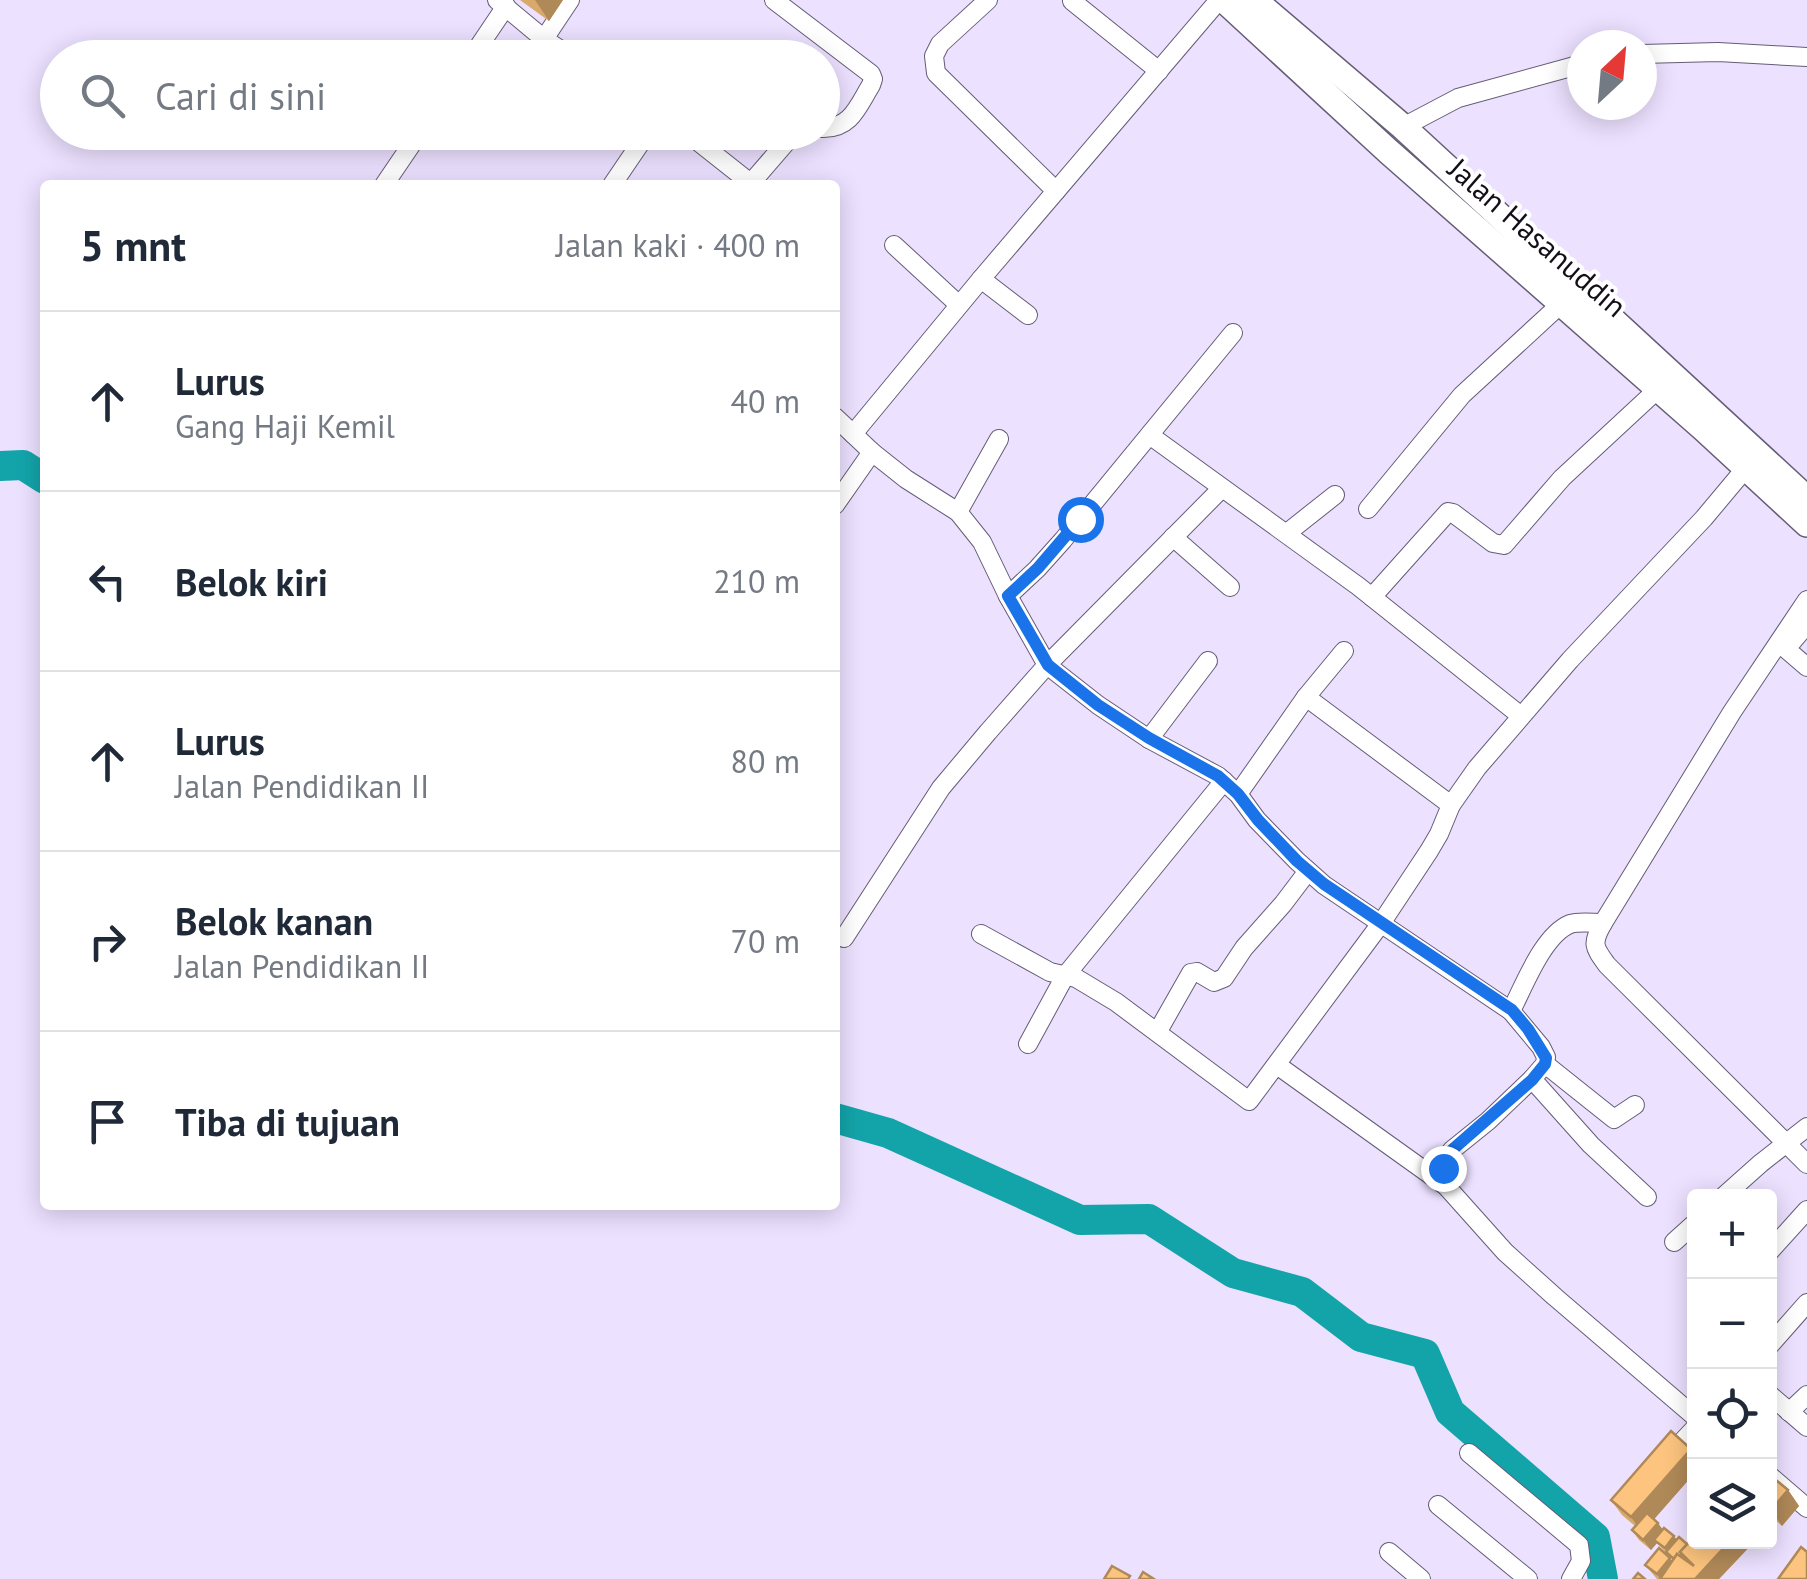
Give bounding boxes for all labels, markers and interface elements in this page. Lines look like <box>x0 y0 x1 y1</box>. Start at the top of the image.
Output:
north arrow <box>1567 30 1657 120</box>
search box <box>40 40 840 150</box>
icon: search <box>75 68 130 123</box>
text: Cari di sini <box>155 71 326 120</box>
street label: Jalan Hasanuddin <box>1439 148 1635 325</box>
text: 5 mnt <box>80 218 186 273</box>
text: Jalan kaki · 400 m <box>556 224 800 266</box>
text: Lurus <box>175 356 265 405</box>
icon: ahead <box>80 374 135 429</box>
text: 40 m <box>731 380 800 422</box>
text: Gang Haji Kemil <box>175 405 395 447</box>
route start <box>1058 497 1104 543</box>
icon: left <box>80 554 135 609</box>
text: Belok kiri <box>175 557 328 606</box>
text: 210 m <box>713 560 800 602</box>
text: Lurus <box>175 716 265 765</box>
icon: ahead <box>80 734 135 789</box>
text: 80 m <box>731 740 800 782</box>
text: Jalan Pendidikan II <box>175 765 429 807</box>
text: Belok kanan <box>175 896 373 945</box>
icon: right <box>80 914 135 969</box>
text: 70 m <box>731 920 800 962</box>
text: Jalan Pendidikan II <box>175 945 429 987</box>
icon: arrive <box>80 1094 135 1149</box>
text: Tiba di tujuan <box>175 1097 400 1146</box>
route end <box>1421 1146 1467 1192</box>
map controls <box>1687 1189 1777 1549</box>
button: + <box>1687 1189 1777 1279</box>
button: − <box>1687 1279 1777 1369</box>
button: locate <box>1687 1369 1777 1459</box>
button: layers <box>1687 1459 1777 1549</box>

